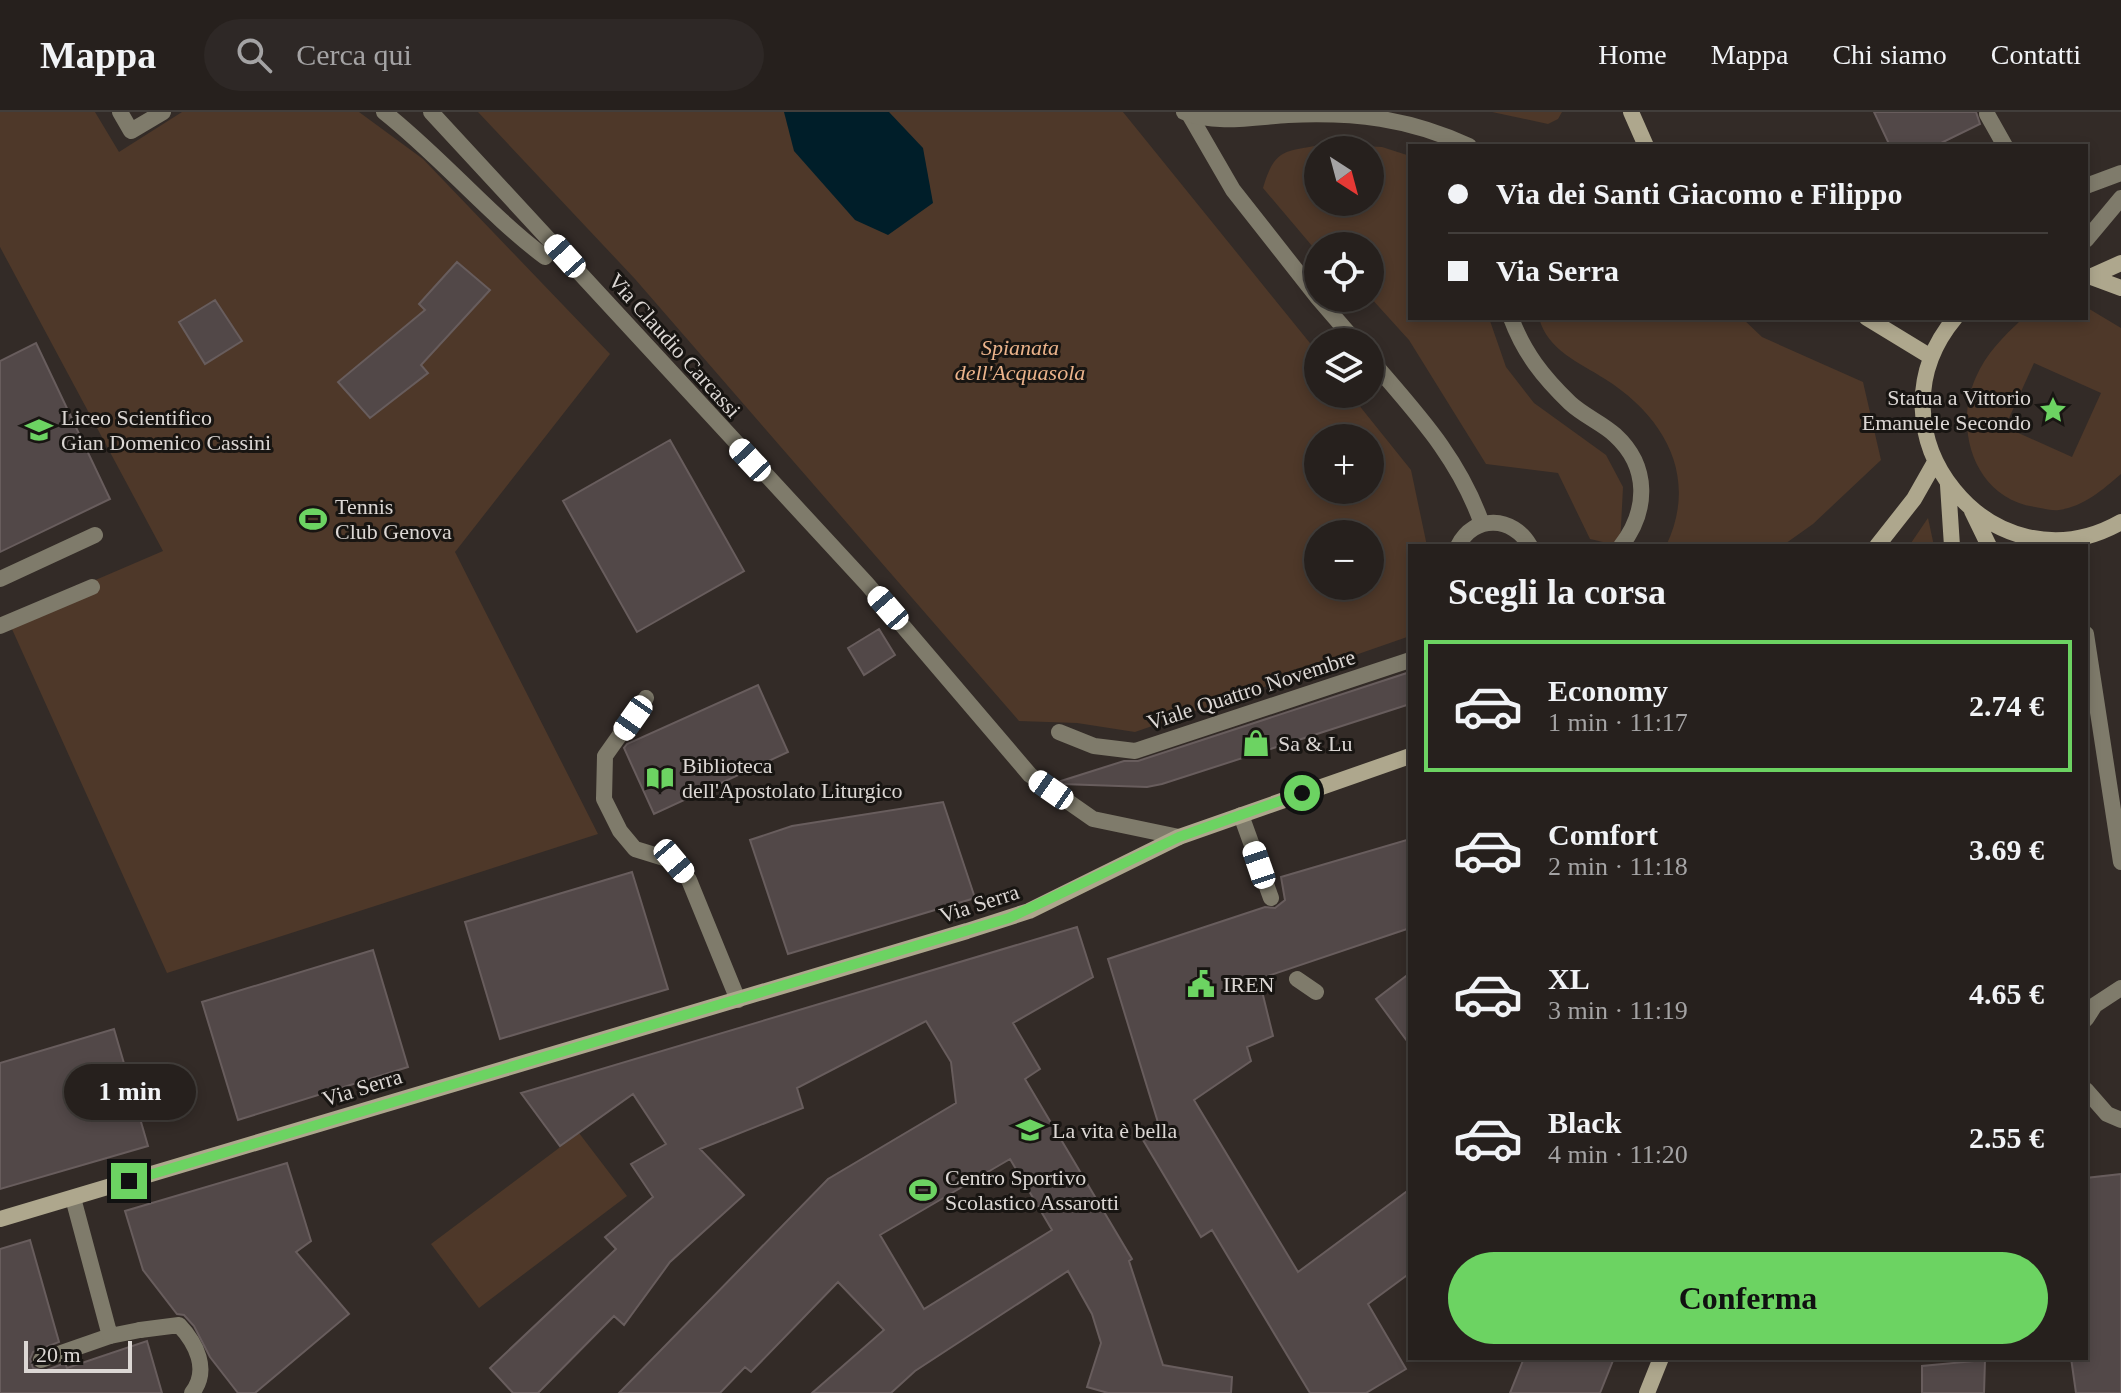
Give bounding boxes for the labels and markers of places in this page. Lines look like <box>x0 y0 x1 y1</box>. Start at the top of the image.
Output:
place label: Statua a Vittorio Emanuele Secondo <box>1862 385 2031 435</box>
place icon: Statua a Vittorio Emanuele Secondo <box>2038 395 2068 425</box>
place label: Liceo Scientifico Gian Domenico Cassini <box>61 405 271 455</box>
school or university icon: Liceo Scientifico Gian Domenico Cassini <box>24 415 54 445</box>
place label: Tennis Club Genova <box>335 494 452 544</box>
sports icon: Tennis Club Genova <box>298 504 328 534</box>
shop icon: Sa & Lu <box>1241 728 1271 758</box>
place label: Sa & Lu <box>1278 731 1353 756</box>
place label: Biblioteca dell'Apostolato Liturgico <box>682 753 902 803</box>
library icon: Biblioteca dell'Apostolato Liturgico <box>645 763 675 793</box>
public building icon: IREN <box>1186 969 1216 999</box>
place label: IREN <box>1223 972 1274 997</box>
school or university icon: La vita è bella <box>1015 1115 1045 1145</box>
place label: La vita è bella <box>1052 1118 1177 1143</box>
place label: Centro Sportivo Scolastico Assarotti <box>945 1165 1119 1215</box>
sports icon: Centro Sportivo Scolastico Assarotti <box>908 1175 938 1205</box>

